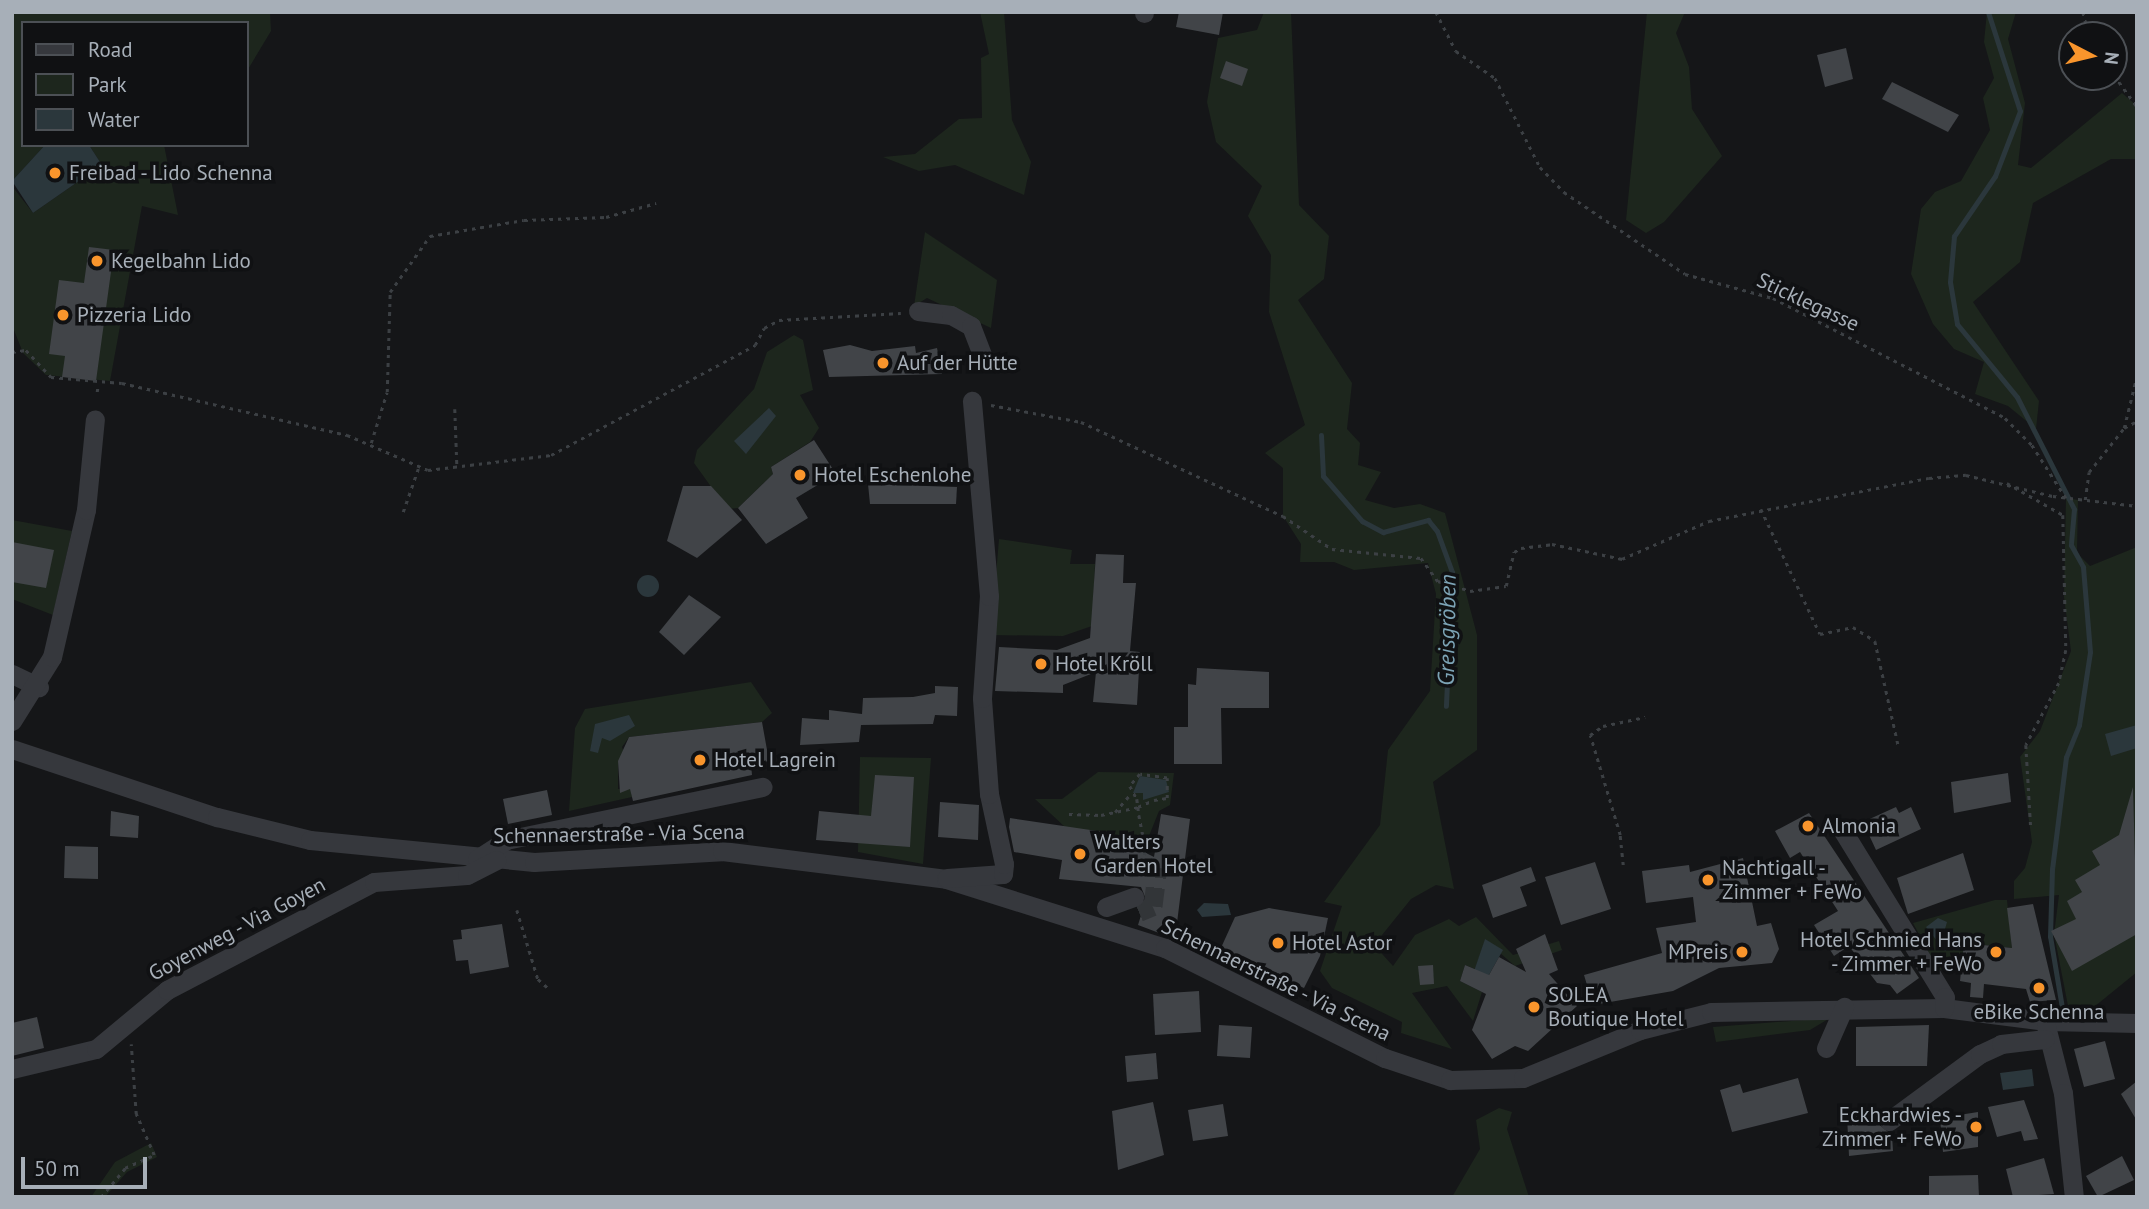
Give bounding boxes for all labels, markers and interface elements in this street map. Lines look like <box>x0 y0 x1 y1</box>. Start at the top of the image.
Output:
legend <box>21 21 248 147</box>
north arrow <box>2058 21 2128 91</box>
text: Road <box>88 36 132 63</box>
text: N <box>2099 51 2125 66</box>
text: Park <box>88 71 127 98</box>
text: Water <box>88 106 140 133</box>
place label: Freibad - Lido Schenna <box>69 160 276 186</box>
marker: Freibad - Lido Schenna <box>47 165 63 181</box>
place label: Kegelbahn Lido <box>111 248 251 274</box>
marker: Kegelbahn Lido <box>89 253 105 269</box>
street label: Sticklegasse <box>1753 267 1863 337</box>
place label: Pizzeria Lido <box>77 302 191 328</box>
marker: Pizzeria Lido <box>55 307 71 323</box>
place label: Auf der Hütte <box>897 350 1018 376</box>
marker: Auf der Hütte <box>875 355 891 371</box>
place label: Hotel Eschenlohe <box>814 462 971 488</box>
marker: Hotel Eschenlohe <box>792 467 808 483</box>
water label: Greisgröben <box>1432 574 1462 686</box>
place label: Hotel Kröll <box>1055 651 1153 677</box>
marker: Hotel Kröll <box>1033 656 1049 672</box>
place label: Hotel Lagrein <box>714 747 836 773</box>
marker: Hotel Lagrein <box>692 752 708 768</box>
place label: Almonia <box>1822 813 1896 839</box>
marker: Almonia <box>1800 818 1816 834</box>
street label: Schennaerstraße - Via Scena <box>491 819 747 849</box>
place label: Walters Garden Hotel <box>1094 829 1213 879</box>
marker: Walters Garden Hotel <box>1072 846 1088 862</box>
place label: Nachtigall - Zimmer + FeWo <box>1722 855 1862 905</box>
street label: Goyenweg - Via Goyen <box>143 871 331 987</box>
marker: Nachtigall - Zimmer + FeWo <box>1700 872 1716 888</box>
street label: Schennaerstraße - Via Scena <box>1156 913 1396 1047</box>
place label: Hotel Schmied Hans - Zimmer + FeWo <box>1800 927 1982 977</box>
place label: Hotel Astor <box>1292 930 1393 956</box>
marker: Hotel Astor <box>1270 935 1286 951</box>
place label: MPreis <box>1668 939 1728 965</box>
marker: MPreis <box>1734 944 1750 960</box>
marker: Hotel Schmied Hans - Zimmer + FeWo <box>1988 944 2004 960</box>
marker: eBike Schenna <box>2031 980 2047 996</box>
place label: SOLEA Boutique Hotel <box>1548 982 1684 1032</box>
marker: SOLEA Boutique Hotel <box>1526 999 1542 1015</box>
place label: eBike Schenna <box>1974 999 2104 1025</box>
place label: Eckhardwies - Zimmer + FeWo <box>1822 1102 1962 1152</box>
marker: Eckhardwies - Zimmer + FeWo <box>1968 1119 1984 1135</box>
scale bar <box>24 1142 150 1186</box>
text: 50 m <box>34 1155 80 1182</box>

